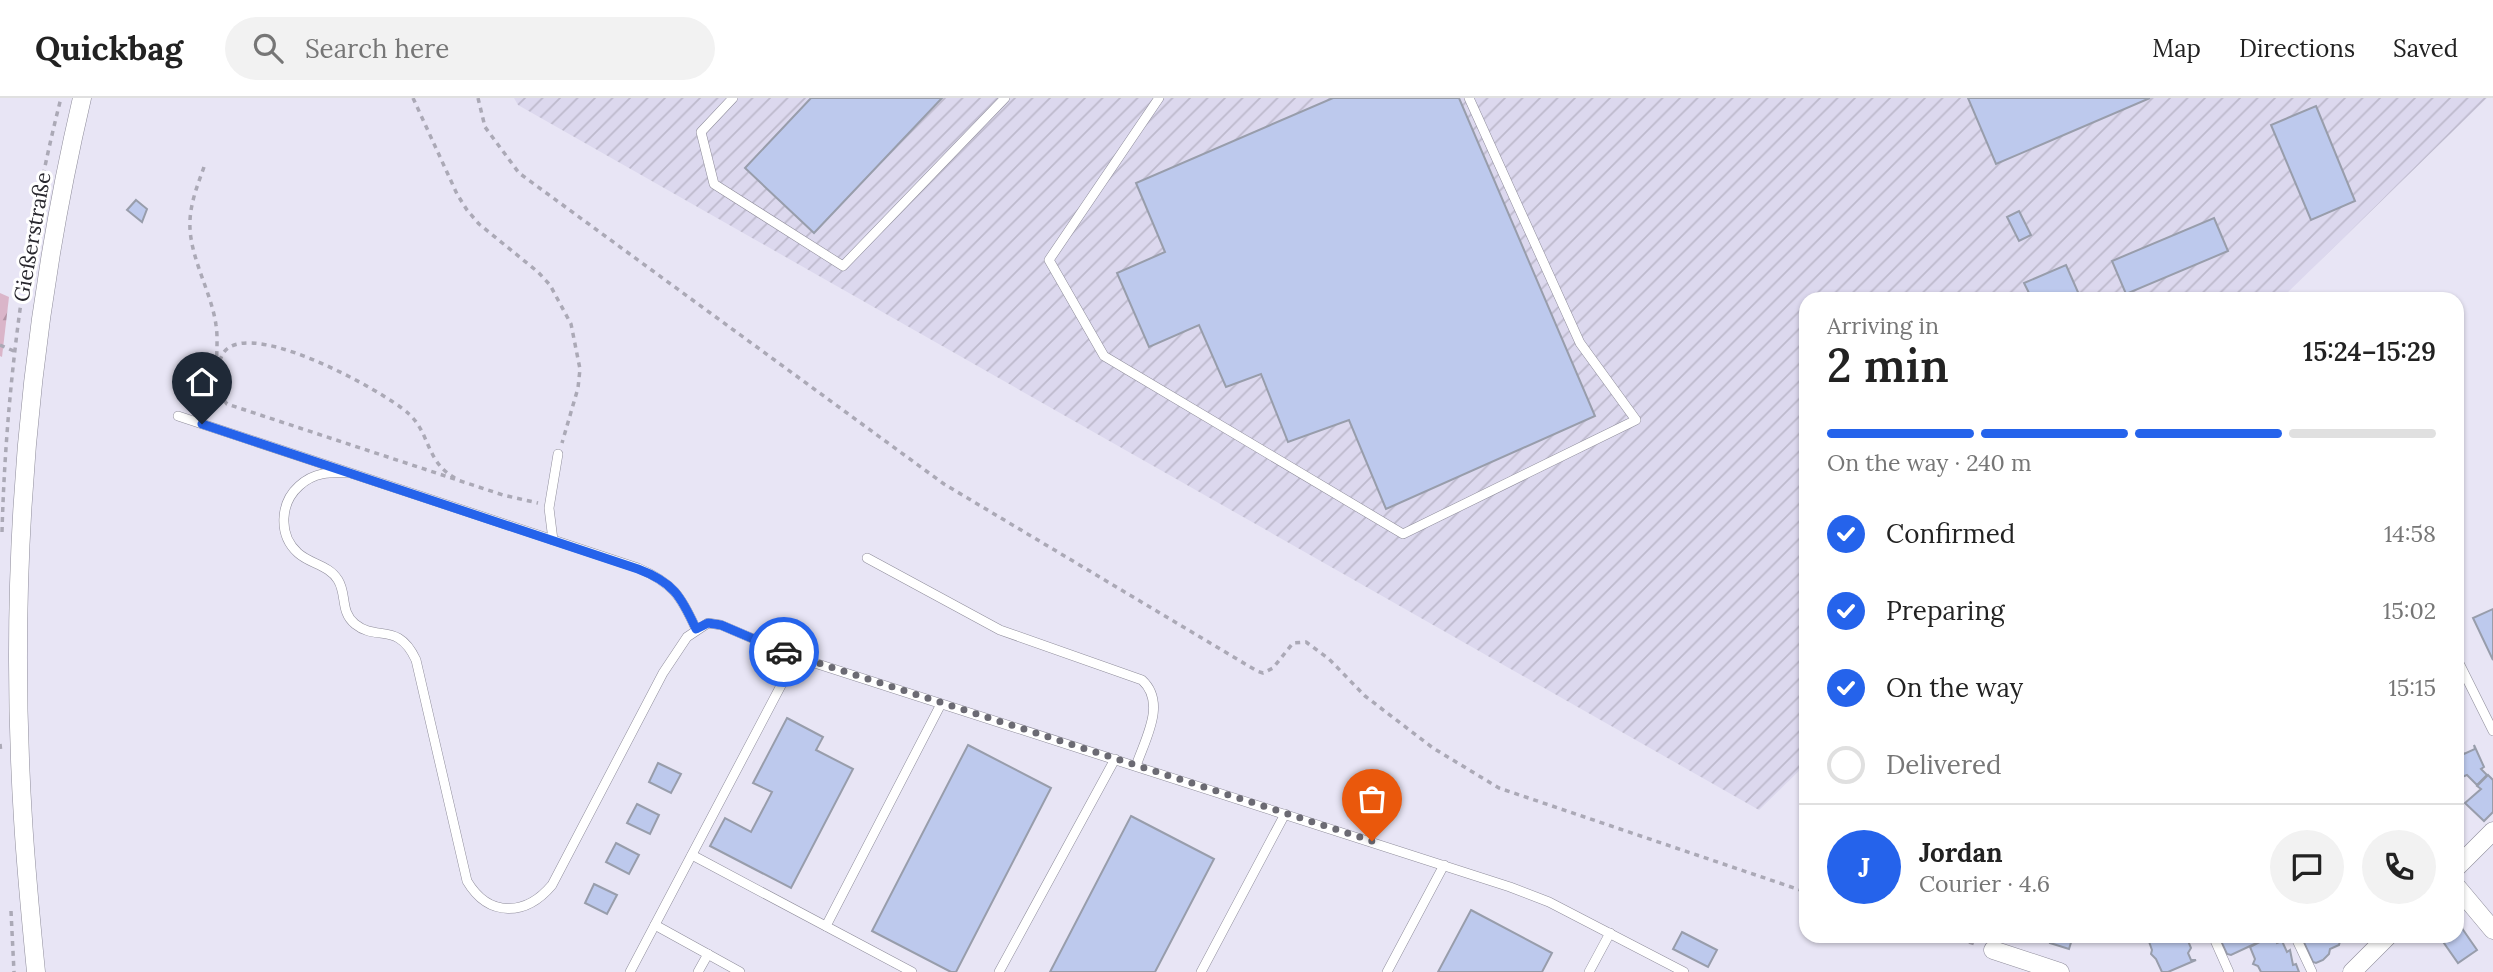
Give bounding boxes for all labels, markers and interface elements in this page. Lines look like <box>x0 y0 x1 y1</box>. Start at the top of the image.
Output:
search box <box>225 17 715 80</box>
text: Quickbag <box>35 27 183 69</box>
icon: search <box>249 29 287 67</box>
text: Search here <box>305 32 449 65</box>
text: Map <box>2152 33 2201 64</box>
text: Directions <box>2239 33 2355 64</box>
text: Saved <box>2393 33 2458 64</box>
street label: Gießerstraße <box>7 170 57 304</box>
text: Arriving in <box>1827 311 1939 340</box>
text: 15:24–15:29 <box>2303 335 2436 368</box>
text: 2 min <box>1827 336 1949 395</box>
pin <box>172 352 232 424</box>
icon: home <box>183 363 221 401</box>
text: On the way · 240 m <box>1827 448 2032 477</box>
icon: check <box>1827 515 1865 553</box>
text: Confirmed <box>1886 517 2015 550</box>
text: 14:58 <box>2384 519 2436 548</box>
icon: check <box>1827 592 1865 630</box>
text: Preparing <box>1886 594 2005 627</box>
text: 15:02 <box>2383 596 2436 625</box>
courier <box>749 617 819 687</box>
icon: car <box>765 633 803 671</box>
icon: check <box>1827 669 1865 707</box>
text: On the way <box>1886 671 2023 704</box>
text: 15:15 <box>2388 673 2436 702</box>
text: Delivered <box>1886 748 2002 781</box>
pin <box>1342 769 1402 841</box>
icon: bag <box>1353 780 1391 818</box>
button: chat <box>2270 830 2344 904</box>
button: phone <box>2362 830 2436 904</box>
text: Jordan <box>1919 836 2003 869</box>
text: J <box>1858 851 1870 884</box>
text: Courier · 4.6 <box>1919 869 2050 898</box>

